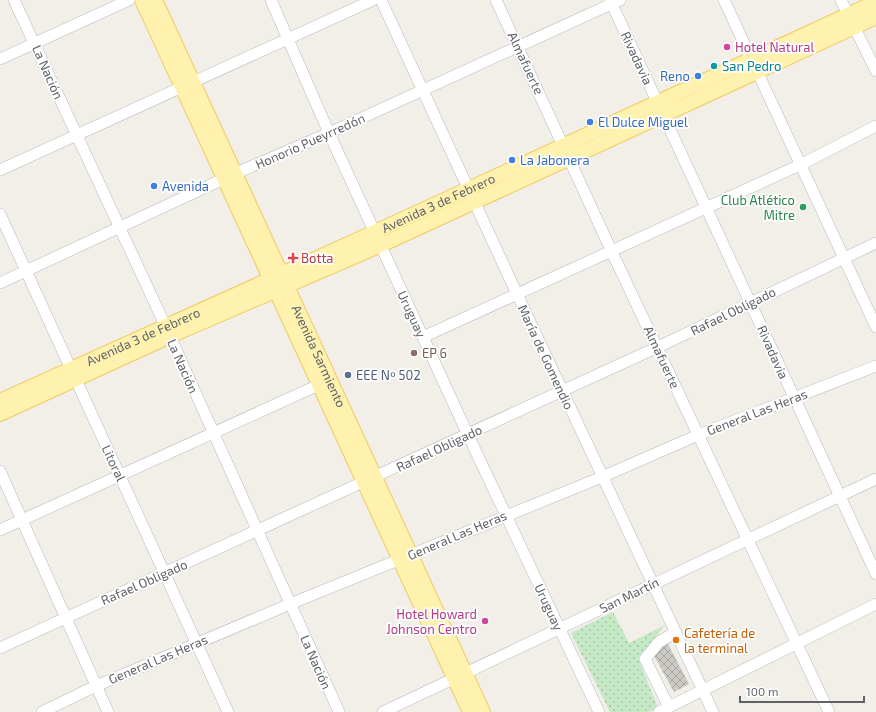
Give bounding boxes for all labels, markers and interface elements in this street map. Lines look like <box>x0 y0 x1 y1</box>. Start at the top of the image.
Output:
street label: Almafuerte <box>505 29 547 97</box>
street label: Rivadavia <box>618 29 656 87</box>
place label: Hotel Natural <box>735 39 814 55</box>
street label: La Nación <box>29 42 67 102</box>
marker: Hotel Natural <box>722 42 732 52</box>
place label: San Pedro <box>722 58 781 74</box>
marker: San Pedro <box>709 61 719 71</box>
place label: Reno <box>660 68 690 84</box>
marker: Reno <box>693 71 703 81</box>
street label: Honorio Pueyrredón <box>253 110 367 172</box>
place label: El Dulce Miguel <box>598 114 688 130</box>
marker: El Dulce Miguel <box>585 117 595 127</box>
place label: La Jabonera <box>520 152 590 168</box>
marker: La Jabonera <box>507 155 517 165</box>
street label: Avenida 3 de Febrero <box>379 170 498 236</box>
place label: Avenida <box>162 178 209 194</box>
marker: Avenida <box>149 181 159 191</box>
place label: Club Atlético Mitre <box>721 192 795 223</box>
marker: Club Atlético Mitre <box>798 202 808 212</box>
place label: Botta <box>301 250 333 266</box>
marker: Botta <box>288 253 298 263</box>
street label: Rafael Obligado <box>688 283 778 339</box>
street label: Uruguay <box>394 288 430 340</box>
street label: Avenida Sarmiento <box>289 302 350 410</box>
street label: María de Gomendio <box>515 302 577 412</box>
street label: Avenida 3 de Febrero <box>84 304 203 369</box>
street label: Almafuerte <box>641 323 683 391</box>
street label: Rivadavia <box>754 323 792 381</box>
street label: La Nación <box>164 336 202 396</box>
place label: EP 6 <box>422 345 447 361</box>
marker: EP 6 <box>409 348 419 358</box>
place label: EEE Nº 502 <box>356 367 421 383</box>
marker: EEE Nº 502 <box>343 370 353 380</box>
street label: General Las Heras <box>704 385 810 439</box>
street label: Rafael Obligado <box>393 421 485 475</box>
street label: Litoral <box>99 442 129 484</box>
street label: General Las Heras <box>405 507 509 563</box>
street label: Rafael Obligado <box>98 556 190 608</box>
street label: San Martín <box>597 574 661 616</box>
street label: Uruguay <box>531 581 567 633</box>
place label: Hotel Howard Johnson Centro <box>386 606 477 637</box>
marker: Hotel Howard Johnson Centro <box>480 616 490 626</box>
place label: Cafetería de la terminal <box>684 625 755 656</box>
street label: General Las Heras <box>106 631 210 687</box>
street label: La Nación <box>297 632 335 692</box>
marker: Cafetería de la terminal <box>671 635 681 645</box>
scale bar <box>740 678 864 704</box>
text: 100 m <box>746 684 778 698</box>

